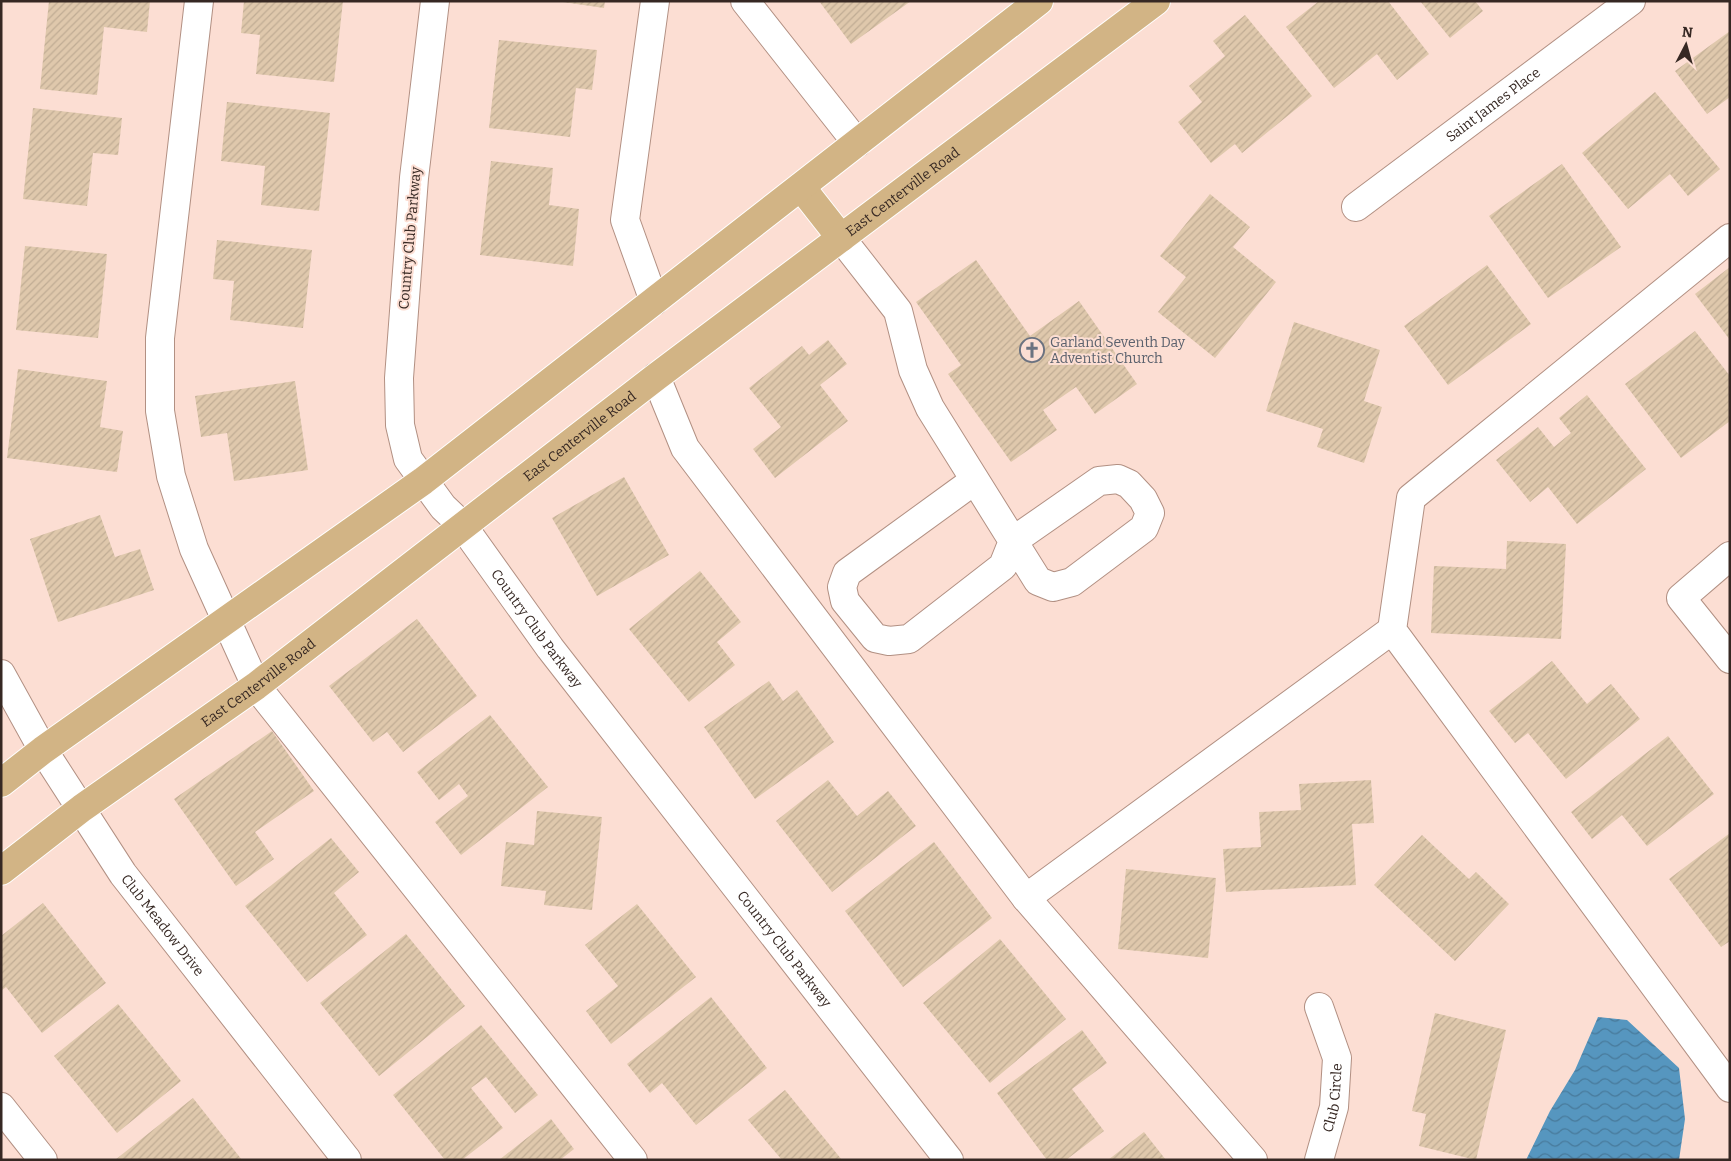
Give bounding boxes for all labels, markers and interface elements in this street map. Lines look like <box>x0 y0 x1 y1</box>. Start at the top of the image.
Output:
north arrow <box>1661 20 1711 70</box>
text: N <box>1681 24 1694 42</box>
street label: Saint James Place <box>1442 64 1543 145</box>
street label: East Centerville Road <box>842 143 963 240</box>
street label: Country Club Parkway <box>395 165 425 310</box>
place label: Garland Seventh Day Adventist Church <box>1050 334 1186 367</box>
church icon: Garland Seventh Day Adventist Church <box>1019 337 1045 363</box>
street label: East Centerville Road <box>520 387 639 485</box>
street label: Country Club Parkway <box>488 566 587 692</box>
street label: East Centerville Road <box>198 635 319 730</box>
street label: Club Meadow Drive <box>118 871 208 979</box>
street label: Country Club Parkway <box>734 887 836 1011</box>
street label: Club Circle <box>1319 1063 1345 1134</box>

